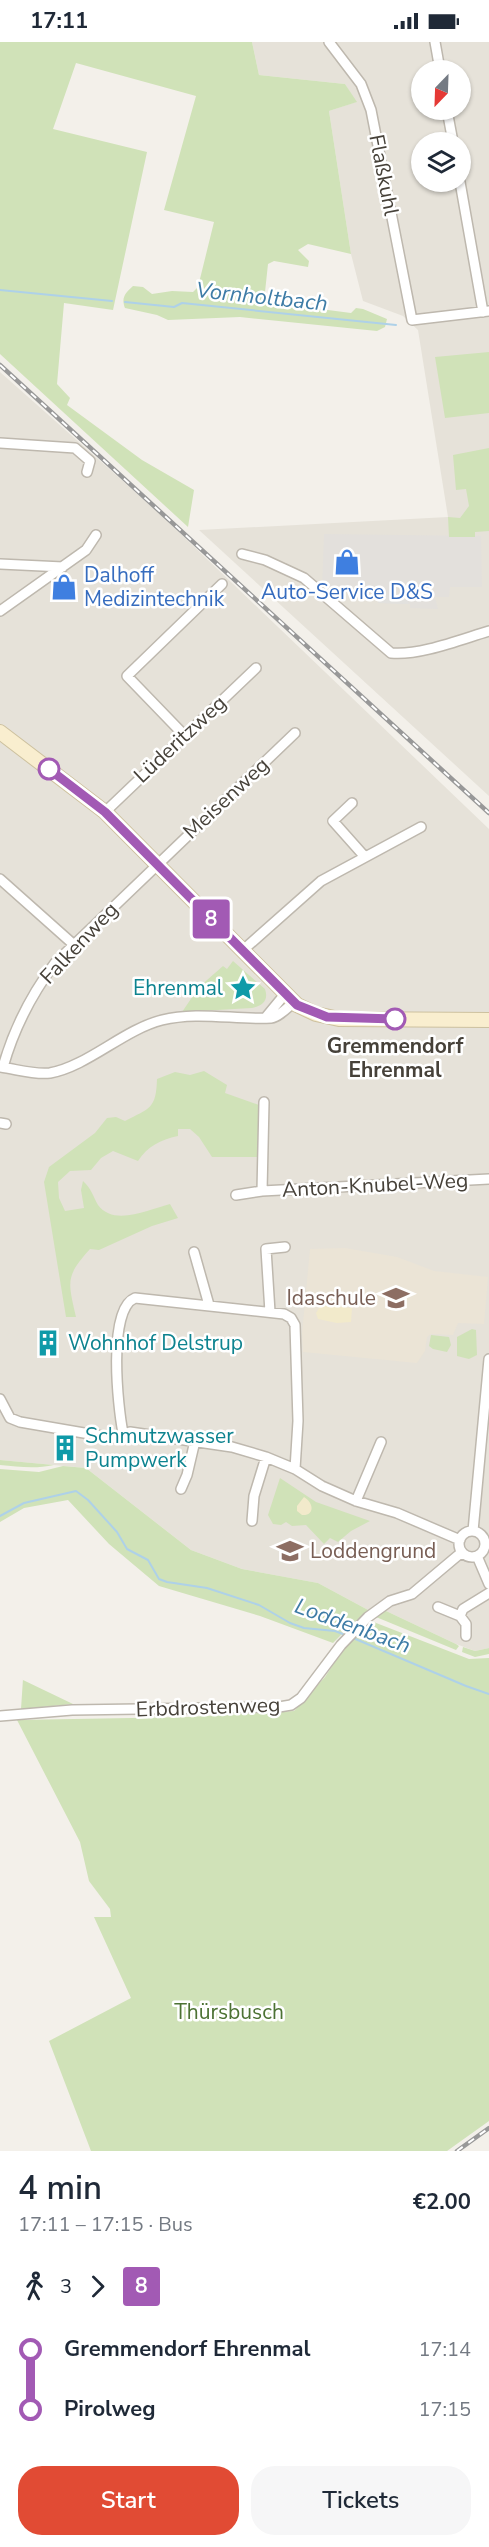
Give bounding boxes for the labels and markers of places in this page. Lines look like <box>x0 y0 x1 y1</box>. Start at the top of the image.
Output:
shop icon: Auto-Service D&S <box>332 547 362 577</box>
place label: Dalhoff Medizintechnik <box>84 561 225 613</box>
shop icon: Dalhoff Medizintechnik <box>49 572 79 602</box>
place label: Auto-Service D&S <box>261 578 433 606</box>
unlabelled marker <box>38 758 60 780</box>
place icon: Ehrenmal <box>228 973 258 1003</box>
place label: Ehrenmal <box>133 974 224 1002</box>
marker: Gremmendorf Ehrenmal <box>384 1008 406 1030</box>
place label: Gremmendorf Ehrenmal <box>327 1032 464 1084</box>
school or university icon: Idaschule <box>381 1283 411 1313</box>
place label: Idaschule <box>286 1284 376 1312</box>
building icon: Wohnhof Delstrup <box>33 1328 63 1358</box>
place label: Wohnhof Delstrup <box>68 1329 243 1357</box>
place label: Schmutzwasser Pumpwerk <box>85 1422 234 1474</box>
building icon: Schmutzwasser Pumpwerk <box>50 1433 80 1463</box>
school or university icon: Loddengrund <box>275 1536 305 1566</box>
place label: Loddengrund <box>310 1537 436 1565</box>

